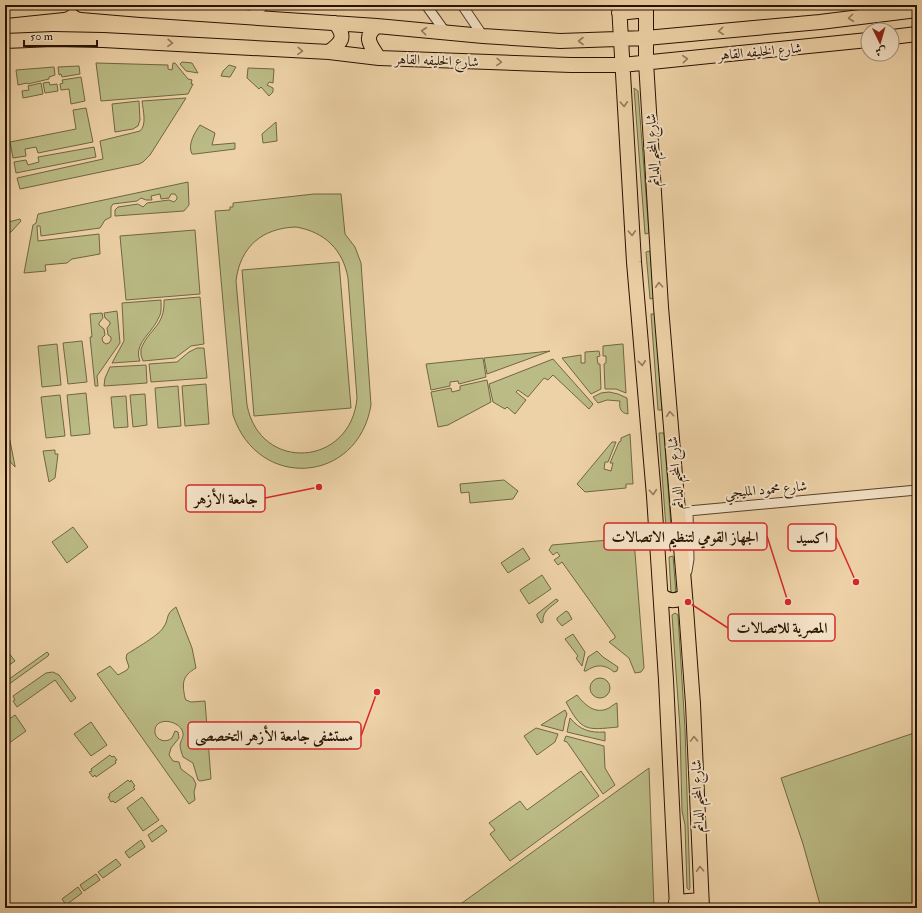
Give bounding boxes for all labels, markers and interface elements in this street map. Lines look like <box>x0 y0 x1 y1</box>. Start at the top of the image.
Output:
one-way arrow <box>847 13 854 22</box>
scale bar <box>24 22 97 48</box>
north arrow <box>860 22 900 62</box>
one-way arrow <box>421 26 427 35</box>
one-way arrow <box>718 26 724 35</box>
text: 50 m <box>30 29 54 44</box>
one-way arrow <box>578 37 584 45</box>
one-way arrow <box>167 39 173 48</box>
street label: شارع الخليفه القاهر <box>715 39 803 67</box>
text: ش <box>875 45 887 58</box>
one-way arrow <box>297 47 303 55</box>
street label: شارع الخليفه القاهر <box>393 50 479 73</box>
one-way arrow <box>682 54 688 63</box>
one-way arrow <box>496 58 502 67</box>
one-way arrow <box>620 101 629 107</box>
street label: شارع المخيم الدائم <box>642 113 668 187</box>
one-way arrow <box>628 230 636 236</box>
one-way arrow <box>655 282 664 288</box>
one-way arrow <box>638 360 647 366</box>
one-way arrow <box>665 411 674 417</box>
street label: شارع المخيم الدائم <box>664 435 692 510</box>
street label: شارع محمود المليجي <box>724 477 808 506</box>
callout: جامعة الأزهر <box>186 485 265 512</box>
text: جامعة الأزهر <box>192 488 258 509</box>
one-way arrow <box>649 489 658 496</box>
callout: الجهاز القومي لتنظيم الاتصالات <box>604 523 767 550</box>
callout: اكسيد <box>788 524 836 551</box>
text: الجهاز القومي لتنظيم الاتصالات <box>611 528 759 552</box>
text: اكسيد <box>796 529 828 548</box>
callout: المصرية للاتصالات <box>728 614 835 641</box>
text: المصرية للاتصالات <box>737 619 827 639</box>
callout: مستشفى جامعة الأزهر التخصصى <box>188 722 361 749</box>
text: مستشفى جامعة الأزهر التخصصى <box>195 725 353 747</box>
one-way arrow <box>690 736 699 742</box>
street label: شارع المخيم الدائم <box>688 759 712 833</box>
one-way arrow <box>696 866 704 872</box>

